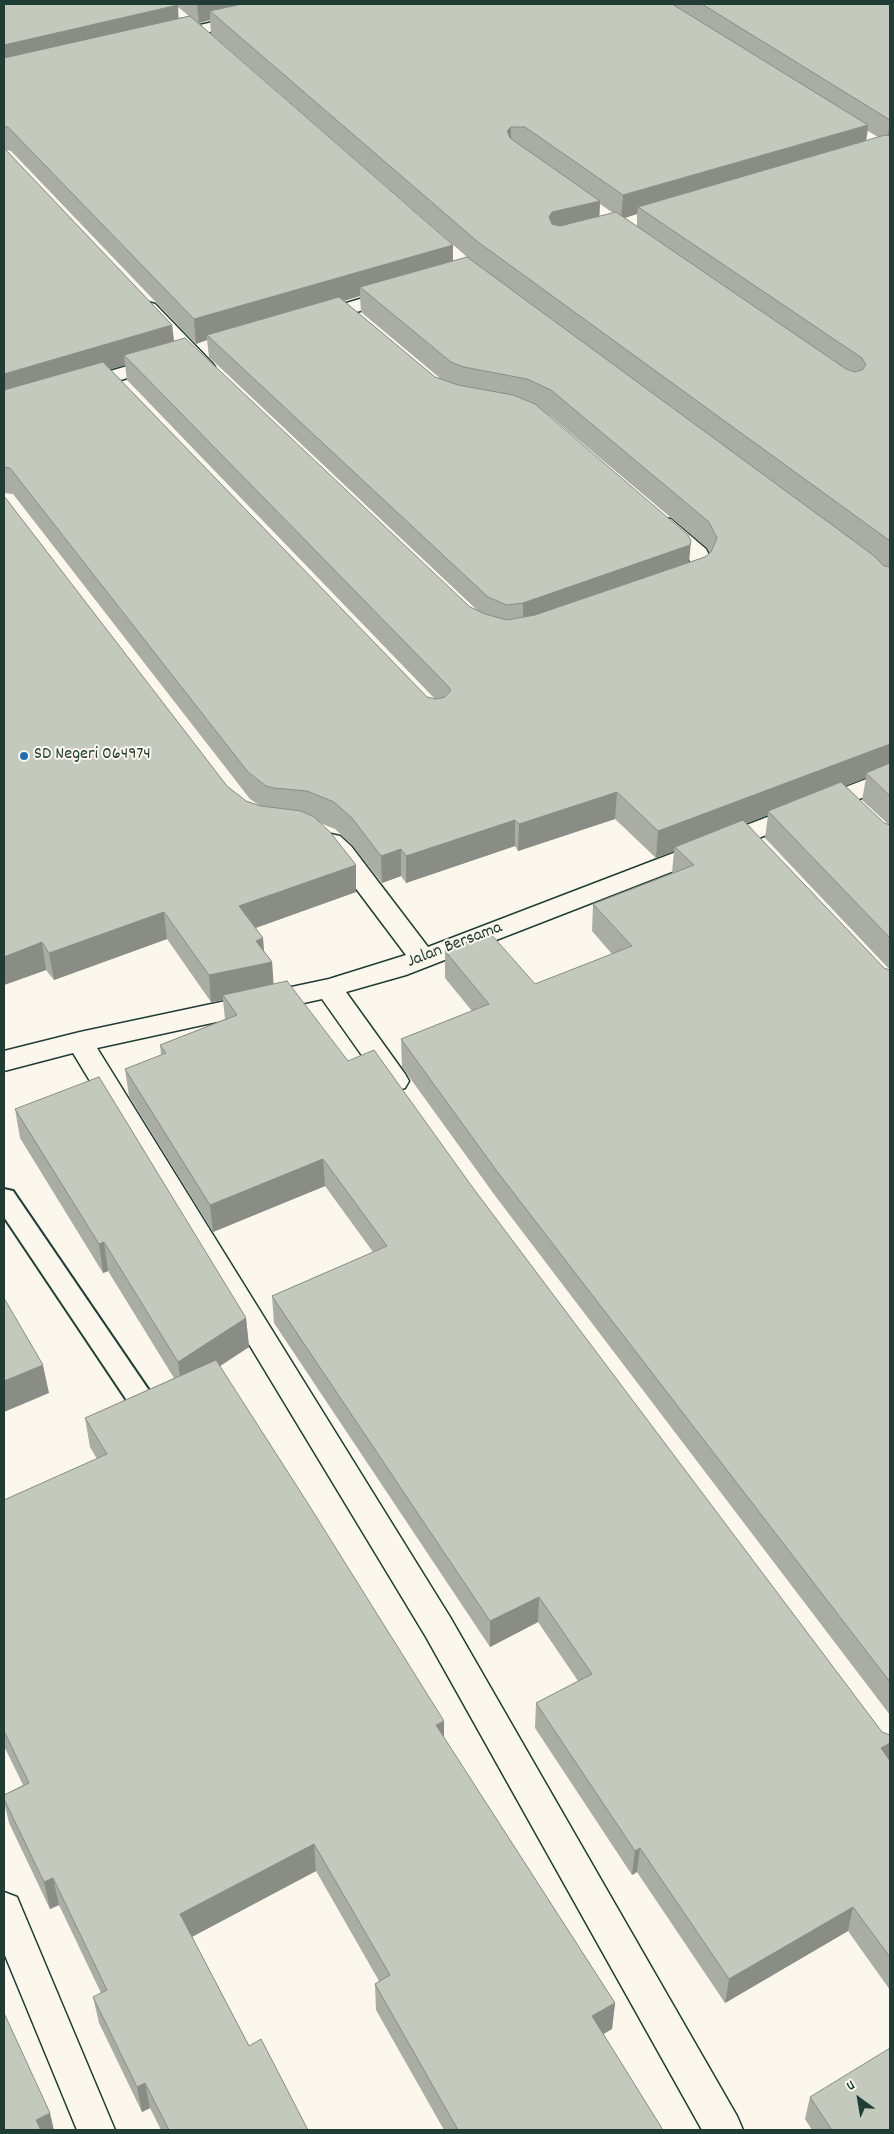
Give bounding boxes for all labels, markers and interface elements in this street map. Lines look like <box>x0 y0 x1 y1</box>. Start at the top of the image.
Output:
place label: SD Negeri 064974 <box>34 745 151 767</box>
marker: SD Negeri 064974 <box>18 750 30 762</box>
street label: Jalan Bersama <box>404 918 506 974</box>
north arrow <box>834 2074 884 2124</box>
text: U <box>843 2076 859 2097</box>

